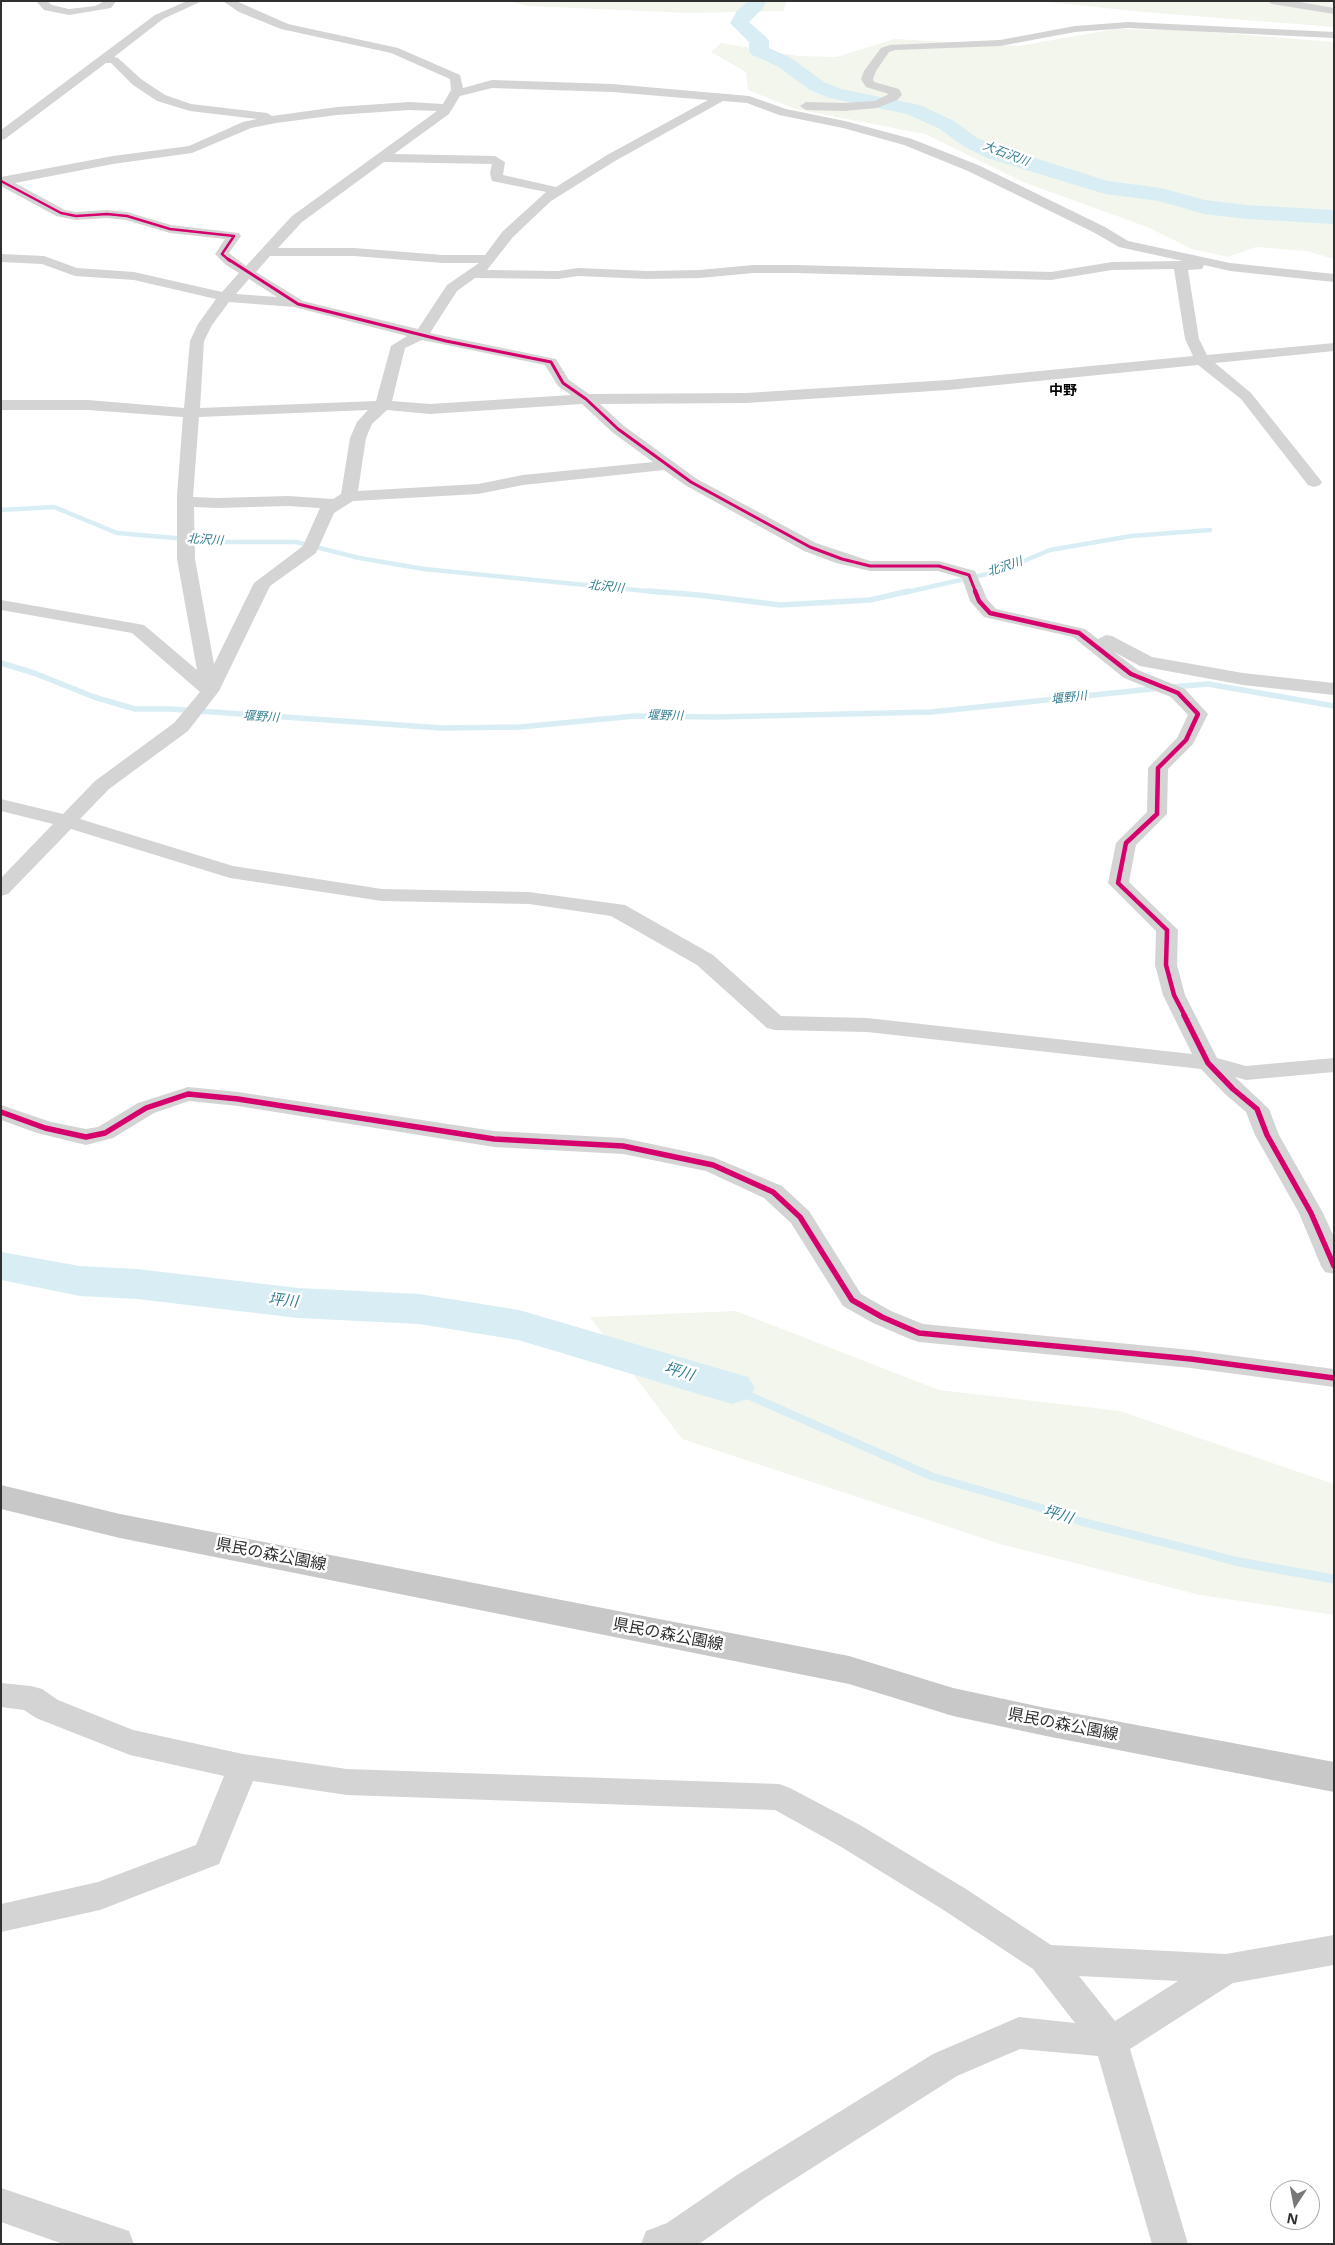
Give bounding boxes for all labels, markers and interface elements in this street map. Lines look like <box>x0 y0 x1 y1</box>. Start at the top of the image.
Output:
water label: 大石沢川 <box>981 139 1031 169</box>
district label: 中野 <box>1049 383 1077 399</box>
water label: 北沢川 <box>187 532 223 548</box>
water label: 北沢川 <box>986 554 1024 580</box>
water label: 北沢川 <box>587 578 625 596</box>
water label: 堰野川 <box>1050 689 1088 707</box>
water label: 堰野川 <box>647 708 683 724</box>
water label: 堰野川 <box>243 709 279 725</box>
water label: 坪川 <box>267 1290 299 1312</box>
water label: 坪川 <box>662 1359 696 1385</box>
water label: 坪川 <box>1041 1502 1075 1528</box>
street label: 県民の森公園線 <box>214 1535 328 1575</box>
street label: 県民の森公園線 <box>611 1615 725 1655</box>
street label: 県民の森公園線 <box>1006 1705 1120 1745</box>
north arrow <box>1270 2180 1320 2230</box>
text: N <box>1285 2209 1300 2230</box>

